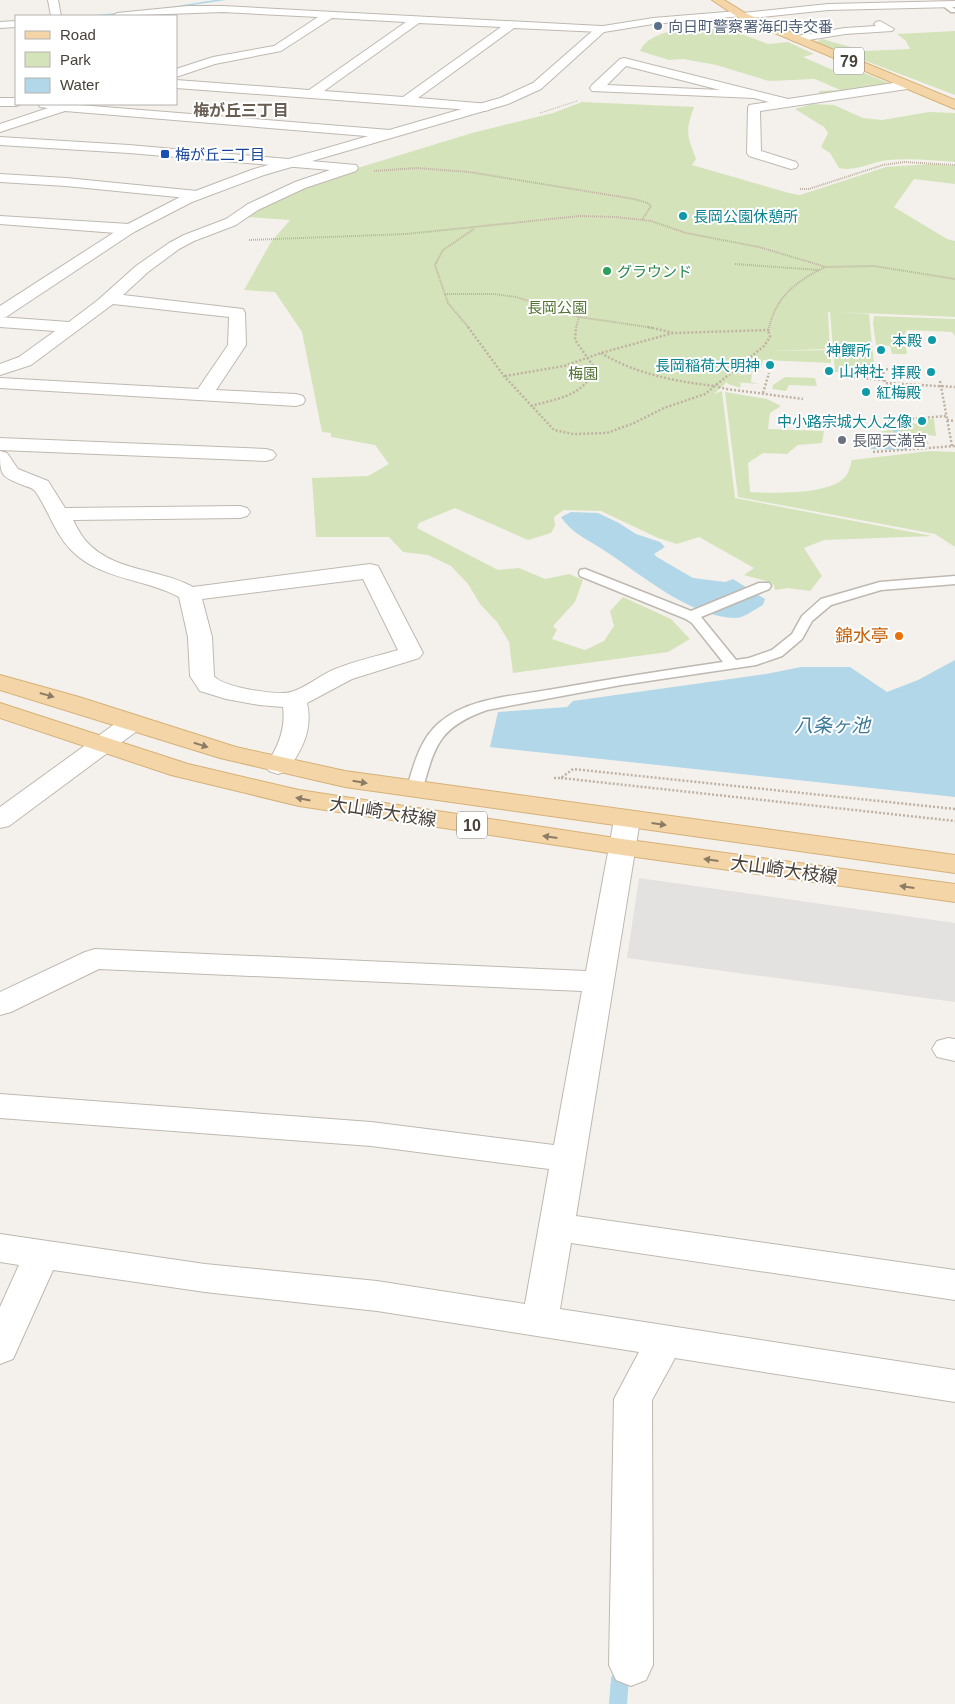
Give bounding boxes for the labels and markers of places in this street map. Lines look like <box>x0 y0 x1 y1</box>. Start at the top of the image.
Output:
place label: 向日町警察署海印寺交番 <box>668 18 833 35</box>
marker: 向日町警察署海印寺交番 <box>652 20 664 32</box>
place label: 梅が丘二丁目 <box>175 146 265 163</box>
marker: 梅が丘二丁目 <box>159 148 171 160</box>
place label: 長岡公園休憩所 <box>693 208 798 225</box>
marker: 長岡公園休憩所 <box>677 210 689 222</box>
place label: グラウンド <box>617 263 692 280</box>
marker: グラウンド <box>601 265 613 277</box>
place label: 本殿 <box>892 332 922 349</box>
marker: 本殿 <box>926 334 938 346</box>
place label: 神饌所 <box>826 342 871 359</box>
marker: 神饌所 <box>875 344 887 356</box>
place label: 長岡稲荷大明神 <box>655 357 760 374</box>
marker: 長岡稲荷大明神 <box>764 359 776 371</box>
place label: 山神社 <box>839 363 884 380</box>
place label: 拝殿 <box>891 364 921 381</box>
marker: 山神社 <box>823 365 835 377</box>
marker: 拝殿 <box>925 366 937 378</box>
place label: 紅梅殿 <box>876 384 921 401</box>
marker: 紅梅殿 <box>860 386 872 398</box>
place label: 中小路宗城大人之像 <box>777 413 912 430</box>
marker: 中小路宗城大人之像 <box>916 415 928 427</box>
place label: 長岡天満宮 <box>852 432 927 449</box>
marker: 長岡天満宮 <box>836 434 848 446</box>
place label: 錦水亭 <box>835 626 889 646</box>
marker: 錦水亭 <box>893 630 905 642</box>

